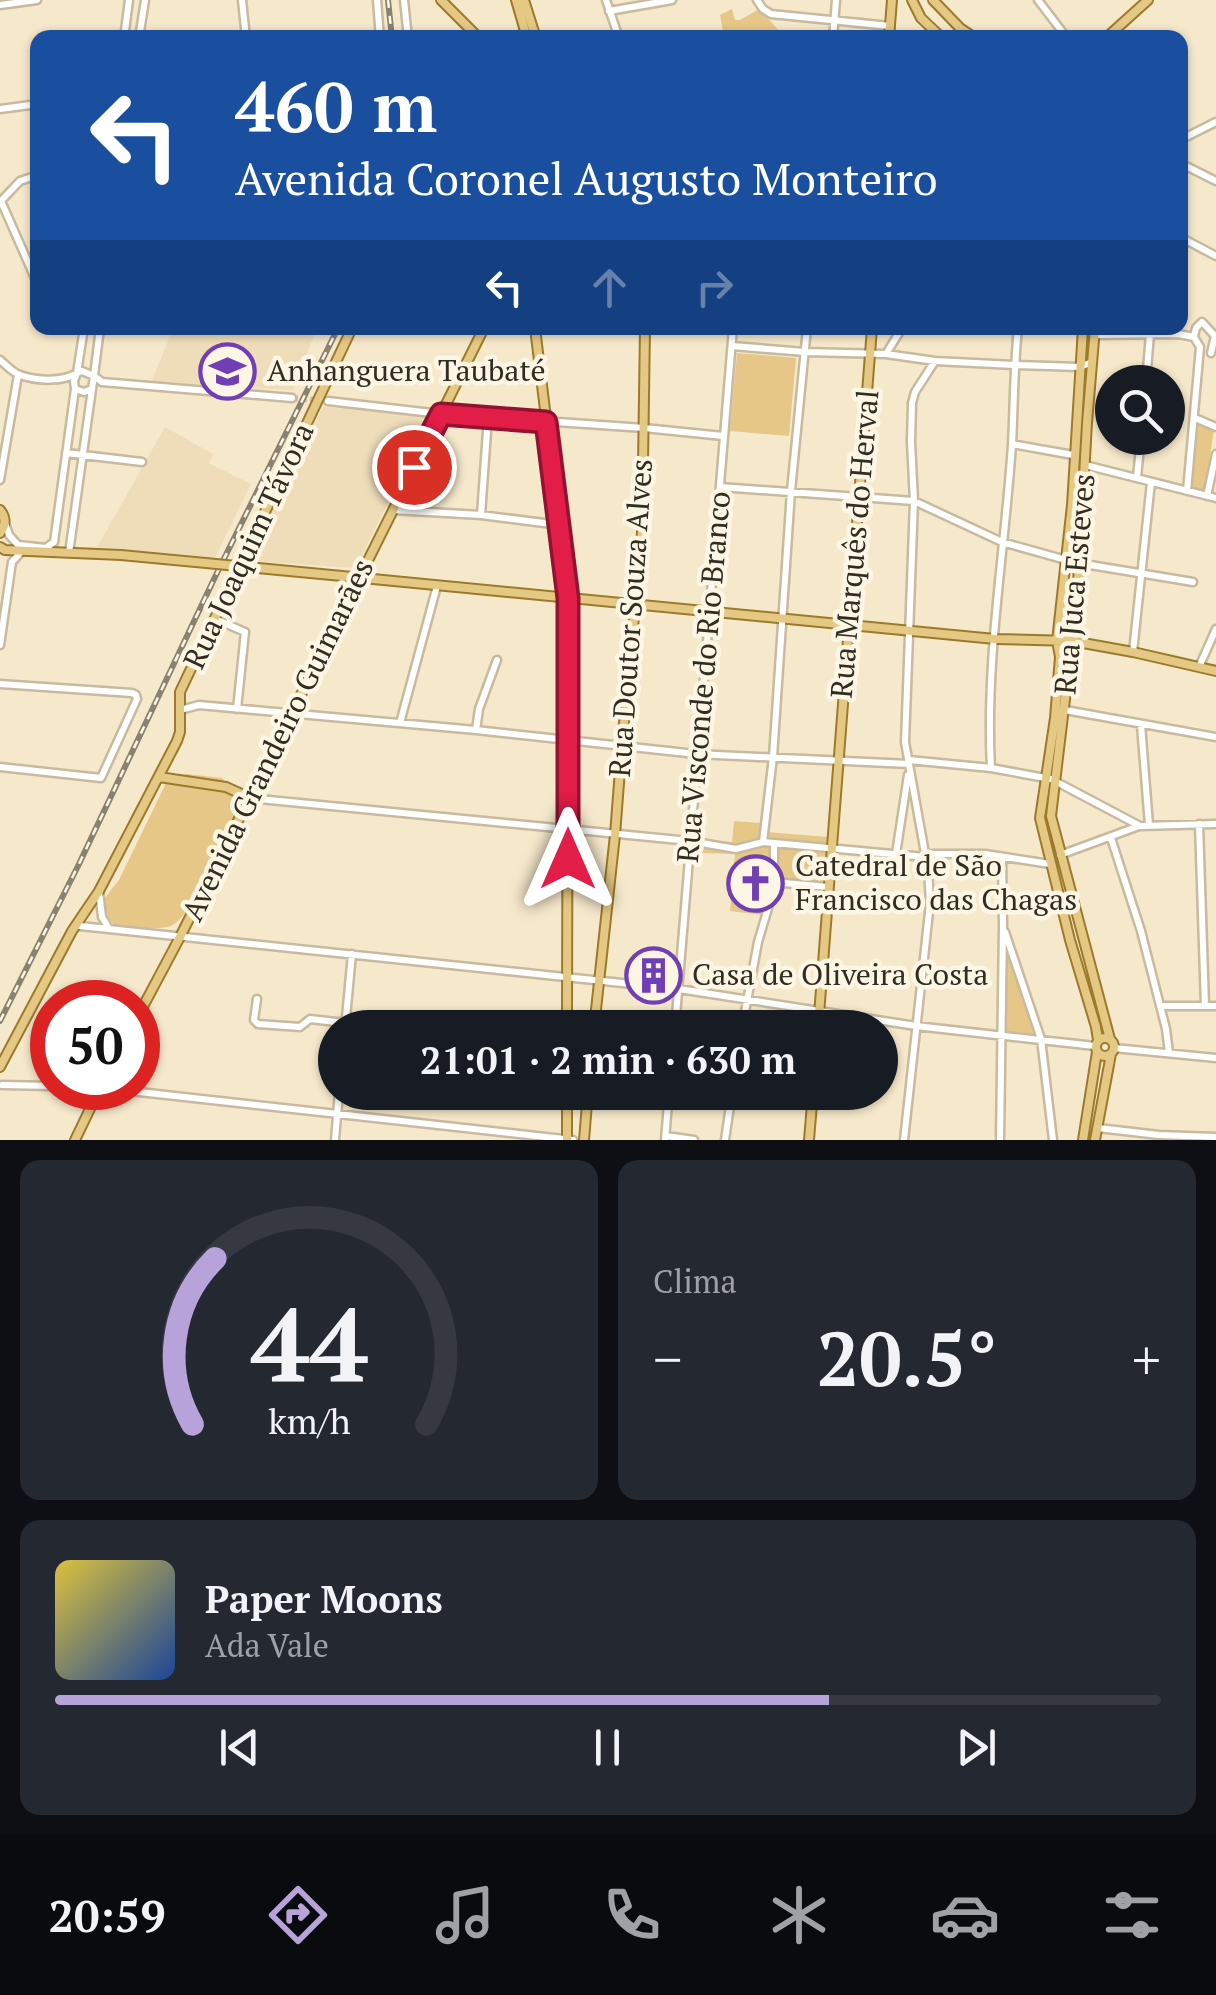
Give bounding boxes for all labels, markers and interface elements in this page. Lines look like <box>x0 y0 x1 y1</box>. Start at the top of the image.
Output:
text: 460 m <box>235 59 437 152</box>
icon: left <box>70 70 200 200</box>
text: Avenida Coronel Augusto Monteiro <box>235 148 938 208</box>
icon: left <box>477 260 532 315</box>
icon: ahead <box>582 260 637 315</box>
icon: right <box>687 260 742 315</box>
school or university icon: Anhanguera Taubaté <box>198 341 258 401</box>
place label: Anhanguera Taubaté <box>267 350 546 390</box>
map controls <box>1095 365 1185 455</box>
button: search <box>1095 365 1185 455</box>
street label: Rua Marquês do Herval <box>821 388 887 700</box>
street label: Rua Joaquim Távora <box>174 416 323 675</box>
pin <box>372 425 457 510</box>
icon: arrive <box>387 440 442 495</box>
street label: Rua Doutor Souza Alves <box>599 457 661 778</box>
street label: Rua Juca Esteves <box>1044 472 1104 696</box>
street label: Rua Visconde do Rio Branco <box>667 489 739 864</box>
street label: Avenida Grandeiro Guimarães <box>172 552 382 927</box>
position arrow <box>516 807 620 911</box>
place label: Catedral de São Francisco das Chagas <box>795 845 1077 919</box>
church icon: Catedral de São Francisco das Chagas <box>726 853 786 913</box>
building icon: Casa de Oliveira Costa <box>623 945 683 1005</box>
place label: Casa de Oliveira Costa <box>692 954 988 994</box>
speed limit sign: 50 <box>30 980 160 1110</box>
text: 21:01 · 2 min · 630 m <box>420 1035 796 1085</box>
text: Clima <box>653 1260 737 1302</box>
text: 44 <box>250 1274 368 1412</box>
text: 20.5° <box>817 1308 997 1407</box>
text: − <box>653 1322 682 1395</box>
text: + <box>1132 1322 1161 1395</box>
text: km/h <box>268 1397 350 1444</box>
text: Paper Moons <box>205 1574 443 1624</box>
text: Ada Vale <box>205 1624 329 1666</box>
icon: previous <box>212 1720 267 1775</box>
icon: pause <box>580 1720 635 1775</box>
icon: next <box>949 1720 1004 1775</box>
icon: directions <box>263 1880 333 1950</box>
icon: music <box>430 1880 500 1950</box>
icon: phone <box>597 1880 667 1950</box>
icon: climate <box>764 1880 834 1950</box>
icon: car <box>930 1880 1000 1950</box>
icon: filters <box>1097 1880 1167 1950</box>
text: 20:59 <box>48 1885 166 1945</box>

